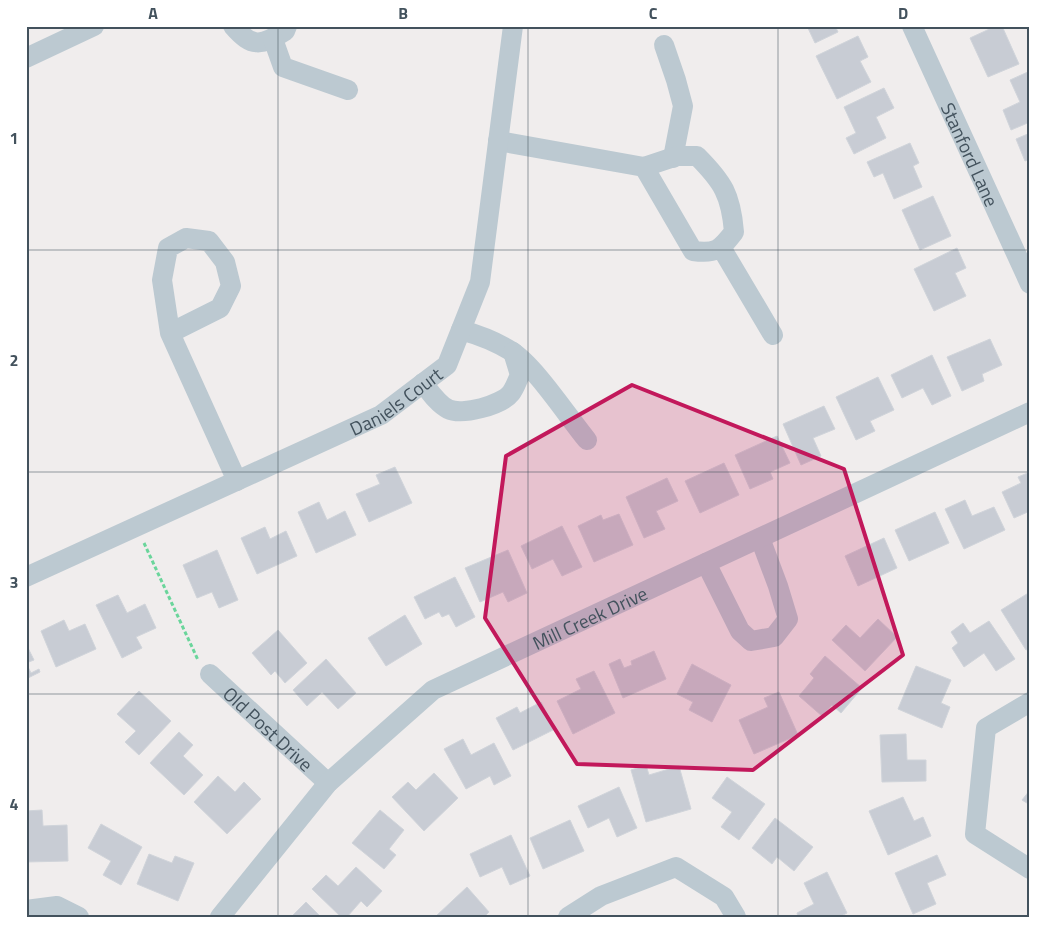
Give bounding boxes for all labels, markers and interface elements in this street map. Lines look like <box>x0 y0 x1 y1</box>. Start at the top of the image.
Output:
text: A <box>148 1 158 25</box>
text: B <box>398 1 408 25</box>
text: C <box>649 1 658 25</box>
text: D <box>898 1 908 25</box>
street label: Stanford Lane <box>934 97 1007 211</box>
text: 1 <box>10 126 18 150</box>
text: 2 <box>10 348 18 372</box>
street label: Daniels Court <box>344 359 448 442</box>
text: 3 <box>10 570 18 594</box>
street label: Mill Creek Drive <box>527 578 652 656</box>
street label: Old Post Drive <box>217 679 320 778</box>
text: 4 <box>10 792 19 816</box>

